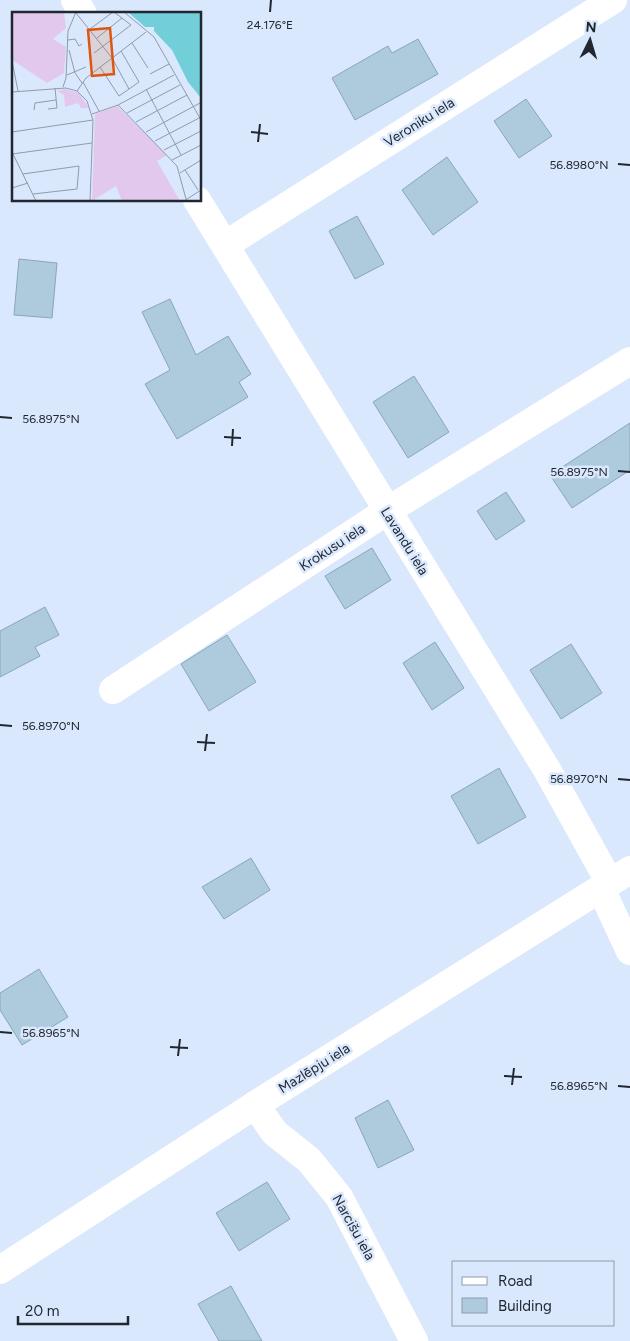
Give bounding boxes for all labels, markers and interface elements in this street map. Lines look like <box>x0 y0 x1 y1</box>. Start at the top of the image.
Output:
inset map <box>12 12 201 201</box>
north arrow <box>565 15 615 65</box>
text: 24.176°E <box>247 18 293 32</box>
text: N <box>585 19 597 36</box>
street label: Veroniku iela <box>381 94 458 151</box>
text: 56.8980°N <box>549 158 609 172</box>
text: 56.8975°N <box>22 412 80 426</box>
text: 56.8975°N <box>550 465 608 479</box>
street label: Lavandu iela <box>377 504 432 578</box>
street label: Krokusu iela <box>296 520 368 575</box>
text: 56.8970°N <box>22 719 80 733</box>
text: 56.8970°N <box>550 772 608 786</box>
text: 56.8965°N <box>22 1026 80 1040</box>
street label: Mazlēpju iela <box>275 1040 353 1097</box>
text: 56.8965°N <box>550 1079 608 1093</box>
street label: Narcišu iela <box>329 1191 379 1263</box>
legend <box>452 1261 615 1326</box>
text: Road <box>498 1272 533 1290</box>
scale bar <box>18 1294 128 1326</box>
text: Building <box>498 1297 552 1315</box>
text: 20 m <box>25 1302 59 1320</box>

